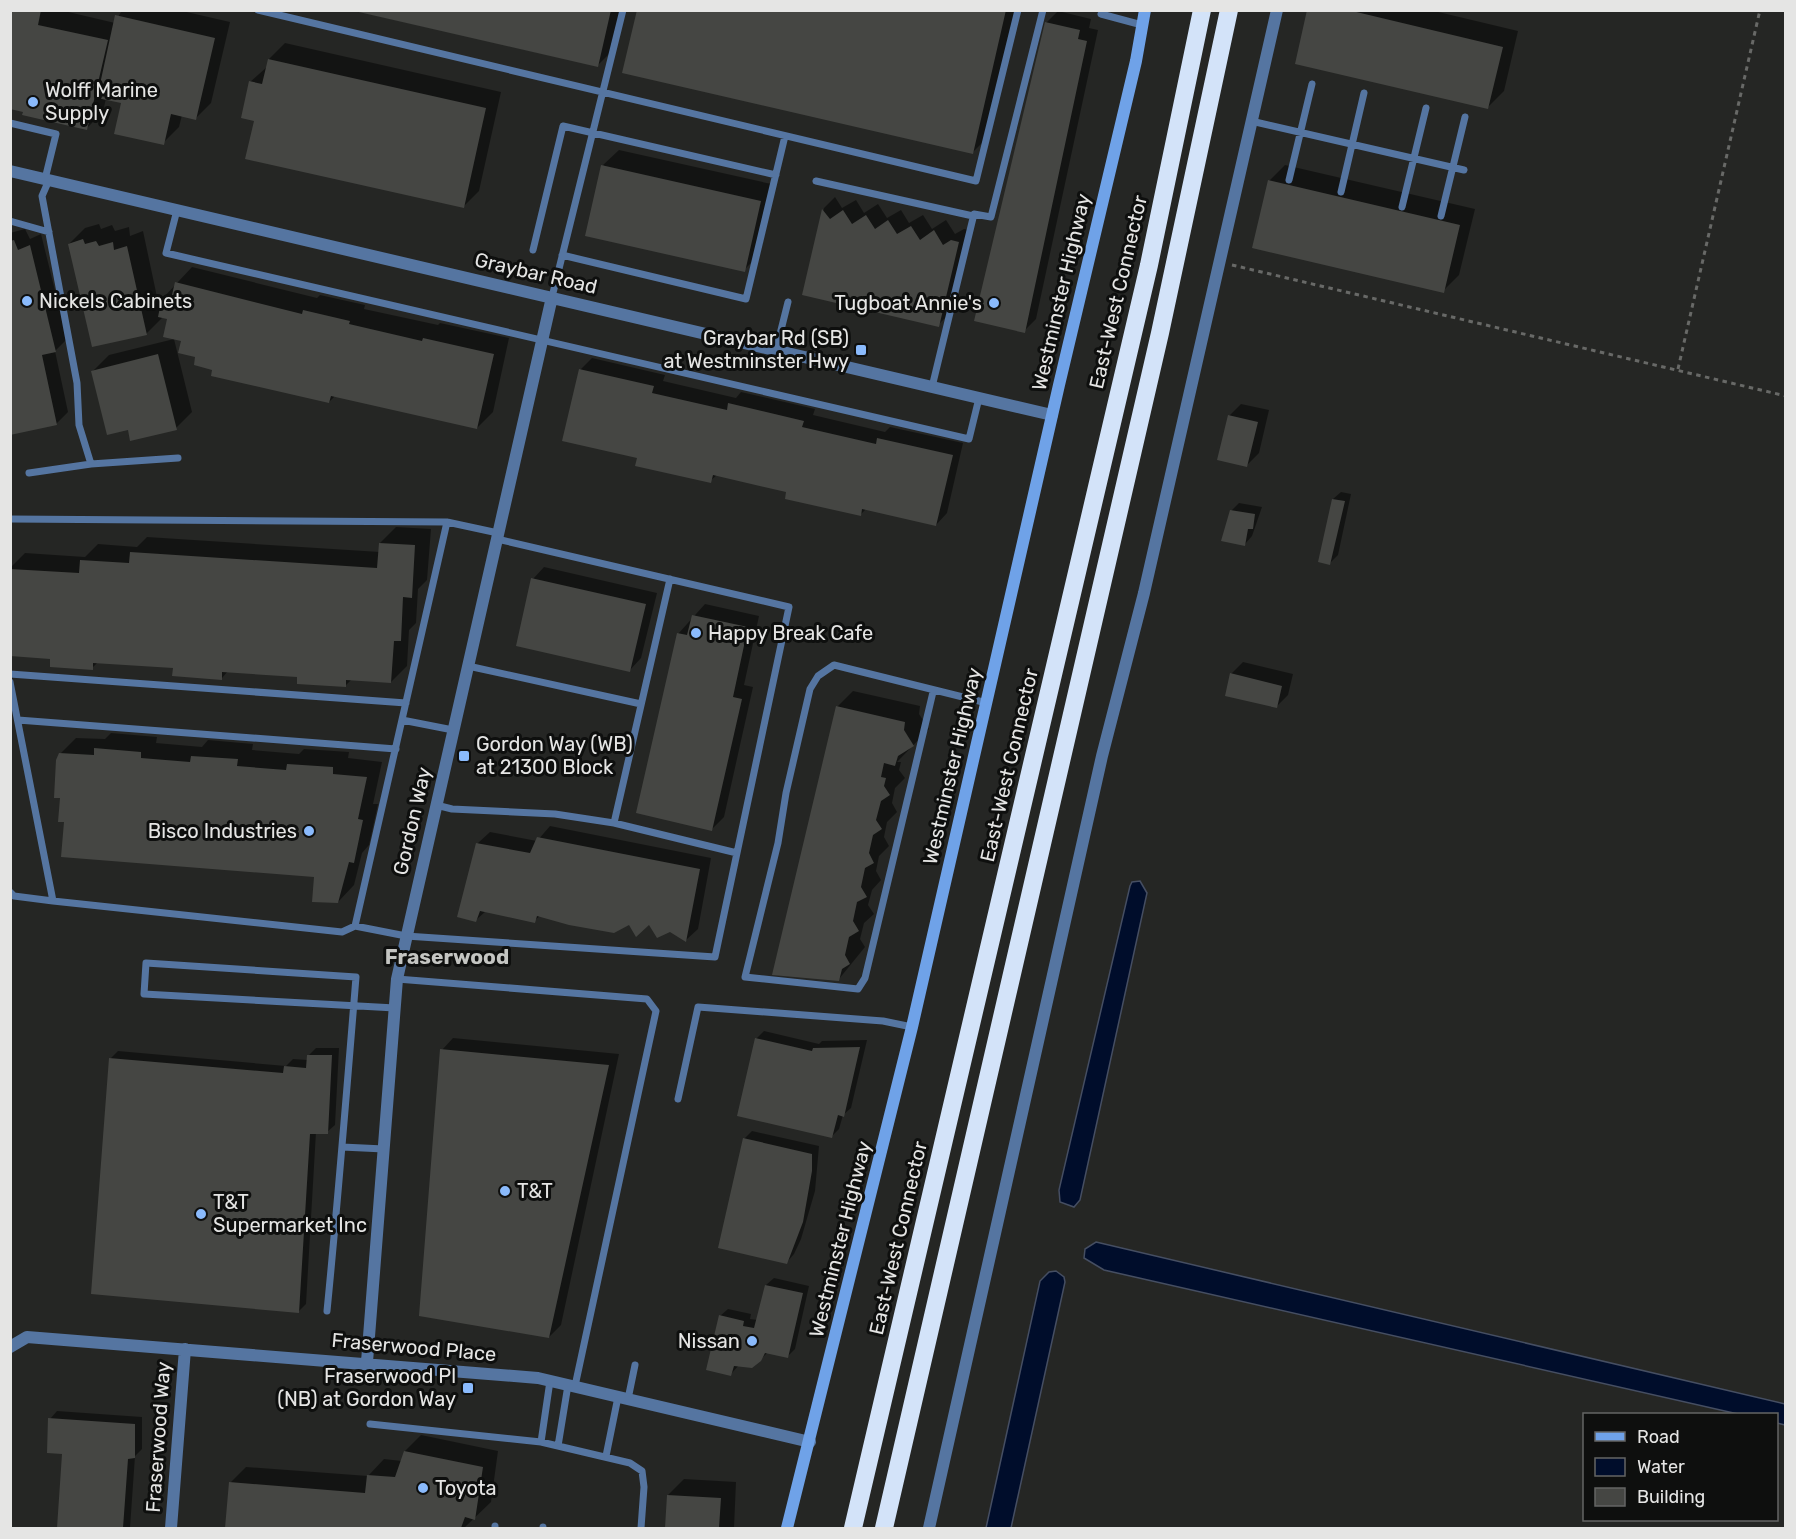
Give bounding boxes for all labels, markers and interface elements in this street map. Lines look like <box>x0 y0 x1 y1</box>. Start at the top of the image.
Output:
place label: Wolff Marine Supply <box>45 78 158 125</box>
marker: Wolff Marine Supply <box>26 95 40 109</box>
street label: Westminster Highway <box>1027 191 1095 393</box>
street label: East-West Connector <box>1084 192 1152 391</box>
street label: Graybar Road <box>472 247 600 299</box>
place label: Nickels Cabinets <box>39 289 192 313</box>
place label: Tugboat Annie's <box>834 291 982 315</box>
marker: Nickels Cabinets <box>20 294 34 308</box>
marker: Tugboat Annie's <box>987 296 1001 310</box>
place label: Graybar Rd (SB) at Westminster Hwy <box>664 326 849 373</box>
marker: Graybar Rd (SB) at Westminster Hwy <box>854 343 868 357</box>
place label: Happy Break Cafe <box>708 621 873 645</box>
marker: Happy Break Cafe <box>689 626 703 640</box>
street label: Westminster Highway <box>918 665 986 867</box>
street label: East-West Connector <box>975 665 1043 864</box>
place label: Gordon Way (WB) at 21300 Block <box>476 732 633 779</box>
marker: Gordon Way (WB) at 21300 Block <box>457 749 471 763</box>
street label: Gordon Way <box>388 765 436 877</box>
place label: Bisco Industries <box>148 819 297 843</box>
marker: Bisco Industries <box>302 824 316 838</box>
district label: Fraserwood <box>385 944 509 969</box>
street label: Westminster Highway <box>804 1138 876 1340</box>
street label: East-West Connector <box>864 1138 932 1337</box>
place label: T&T <box>517 1179 553 1203</box>
marker: T&T <box>498 1184 512 1198</box>
place label: T&T Supermarket Inc <box>213 1190 367 1237</box>
marker: T&T Supermarket Inc <box>194 1207 208 1221</box>
street label: Fraserwood Place <box>331 1328 497 1366</box>
place label: Nissan <box>678 1329 740 1353</box>
marker: Nissan <box>745 1334 759 1348</box>
street label: Fraserwood Way <box>141 1361 175 1513</box>
place label: Fraserwood Pl (NB) at Gordon Way <box>277 1364 456 1411</box>
marker: Fraserwood Pl (NB) at Gordon Way <box>461 1381 475 1395</box>
legend <box>1583 1413 1778 1521</box>
text: Road <box>1637 1426 1680 1448</box>
text: Water <box>1637 1456 1685 1478</box>
place label: Toyota <box>435 1476 497 1500</box>
marker: Toyota <box>416 1481 430 1495</box>
text: Building <box>1637 1486 1705 1508</box>

